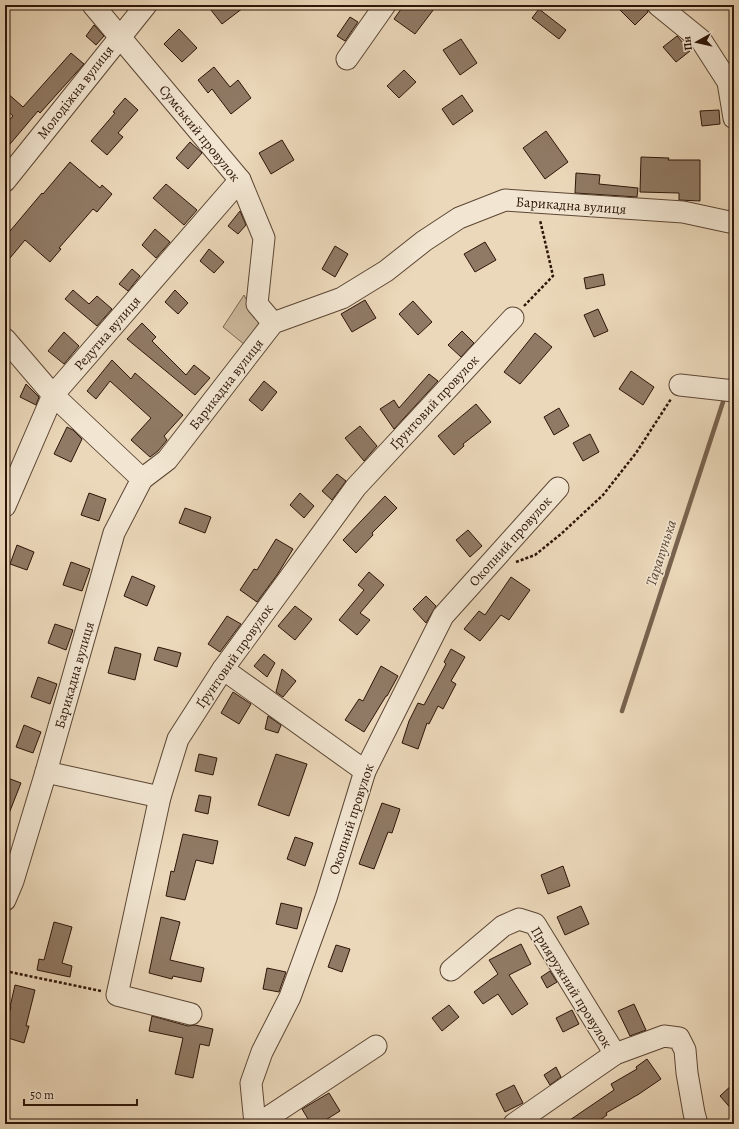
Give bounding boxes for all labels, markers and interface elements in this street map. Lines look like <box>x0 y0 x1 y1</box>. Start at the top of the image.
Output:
north arrow <box>677 22 717 62</box>
text: Пн <box>679 35 696 51</box>
street label: Молодіжна вулиця <box>33 41 118 143</box>
street label: Сумський провулок <box>155 81 245 186</box>
street label: Барикадна вулиця <box>515 192 627 219</box>
street label: Редутна вулиця <box>70 292 145 375</box>
street label: Барикадна вулиця <box>185 335 268 434</box>
street label: Ґрунтовий провулок <box>385 351 483 454</box>
street label: Окопний провулок <box>465 492 556 591</box>
water label: Тарапунька <box>641 517 681 589</box>
street label: Ґрунтовий провулок <box>191 600 278 712</box>
street label: Барикадна вулиця <box>50 619 99 731</box>
street label: Окопний провулок <box>325 761 378 877</box>
street label: Прияружний провулок <box>526 923 617 1052</box>
scale bar <box>24 1081 137 1107</box>
text: 50 m <box>30 1087 54 1103</box>

